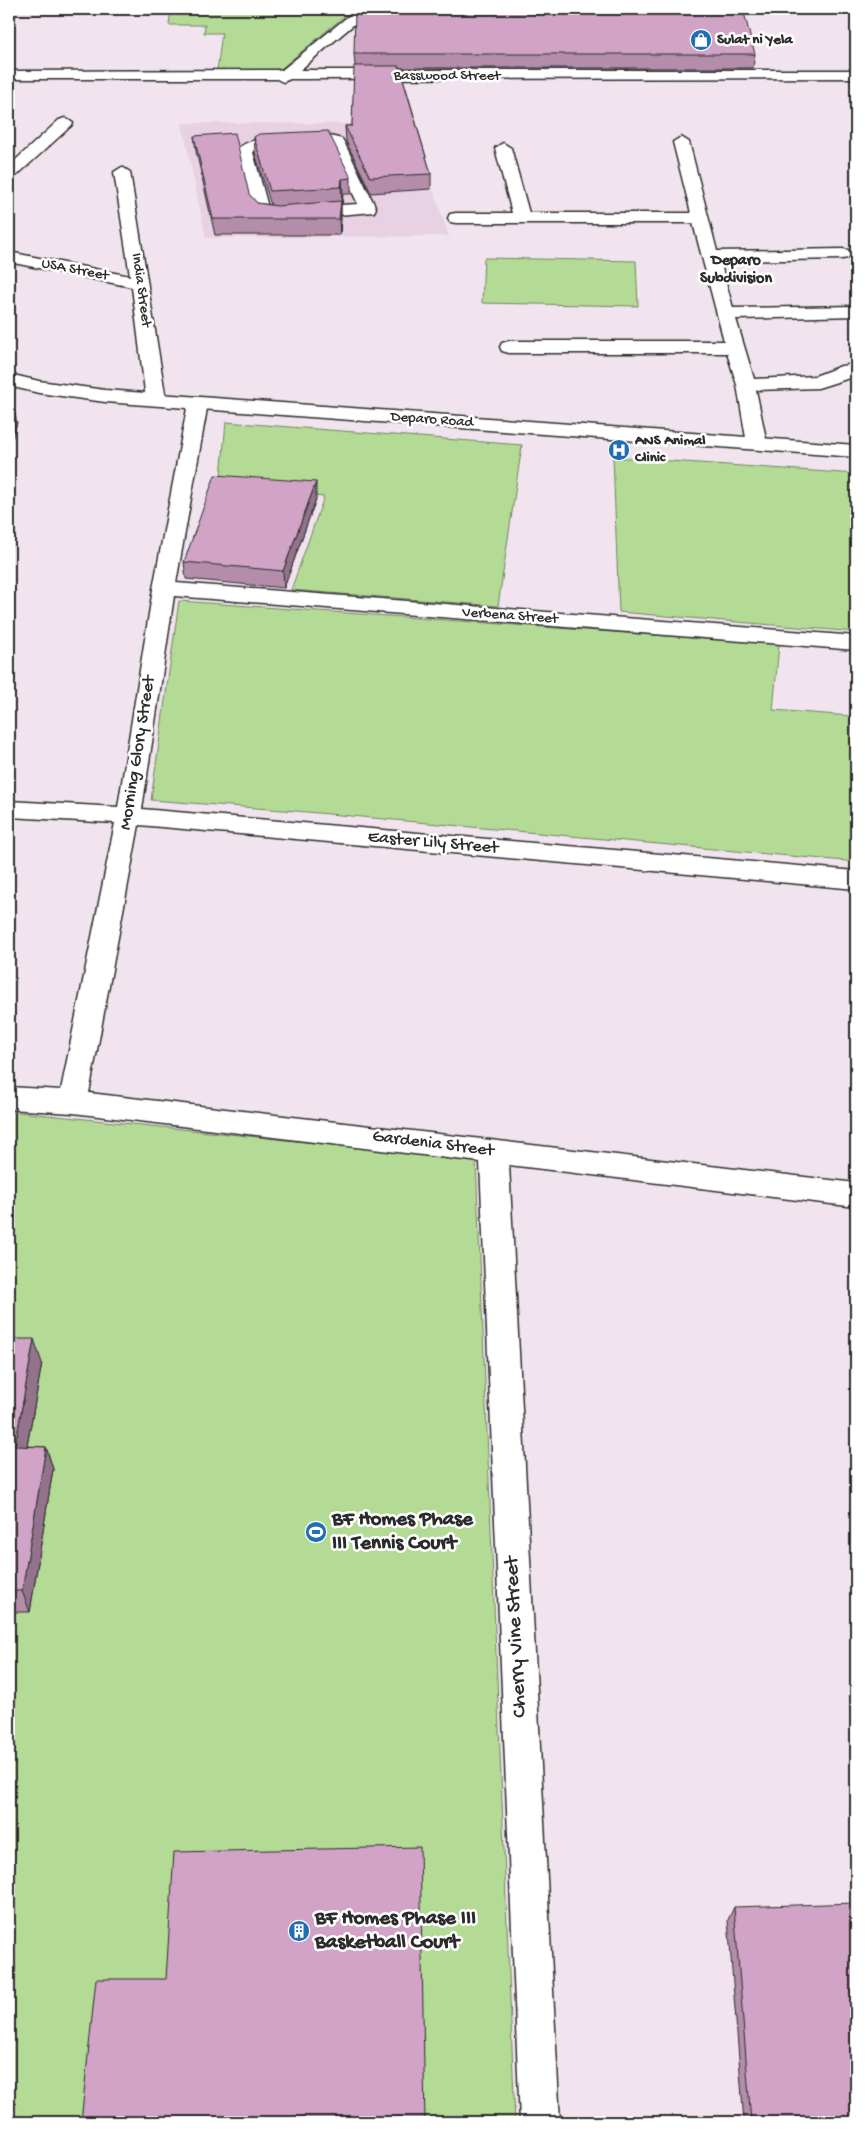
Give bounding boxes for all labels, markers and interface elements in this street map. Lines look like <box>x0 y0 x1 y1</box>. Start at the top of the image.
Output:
shop icon: Sulat ni Yela <box>689 28 713 52</box>
place label: Sulat ni Yela <box>717 31 793 49</box>
street label: Basswood Street <box>393 67 502 85</box>
street label: India Street <box>127 252 155 330</box>
district label: Deparo Subdivision <box>700 252 772 289</box>
street label: USA Street <box>40 255 112 286</box>
street label: Deparo Road <box>389 408 475 432</box>
place label: ANS Animal Clinic <box>634 432 706 467</box>
hospital icon: ANS Animal Clinic <box>607 438 631 462</box>
street label: Verbena Street <box>460 604 560 628</box>
street label: Morning Glory Street <box>115 673 161 832</box>
street label: Easter Lily Street <box>367 827 501 859</box>
street label: Gardenia Street <box>371 1126 497 1162</box>
place label: BF Homes Phase III Tennis Court <box>331 1508 474 1557</box>
sports icon: BF Homes Phase III Tennis Court <box>304 1520 328 1544</box>
street label: Cherry Vine Street <box>500 1553 534 1718</box>
place label: BF Homes Phase III Basketball Court <box>314 1907 476 1956</box>
building icon: BF Homes Phase III Basketball Court <box>287 1919 311 1943</box>

